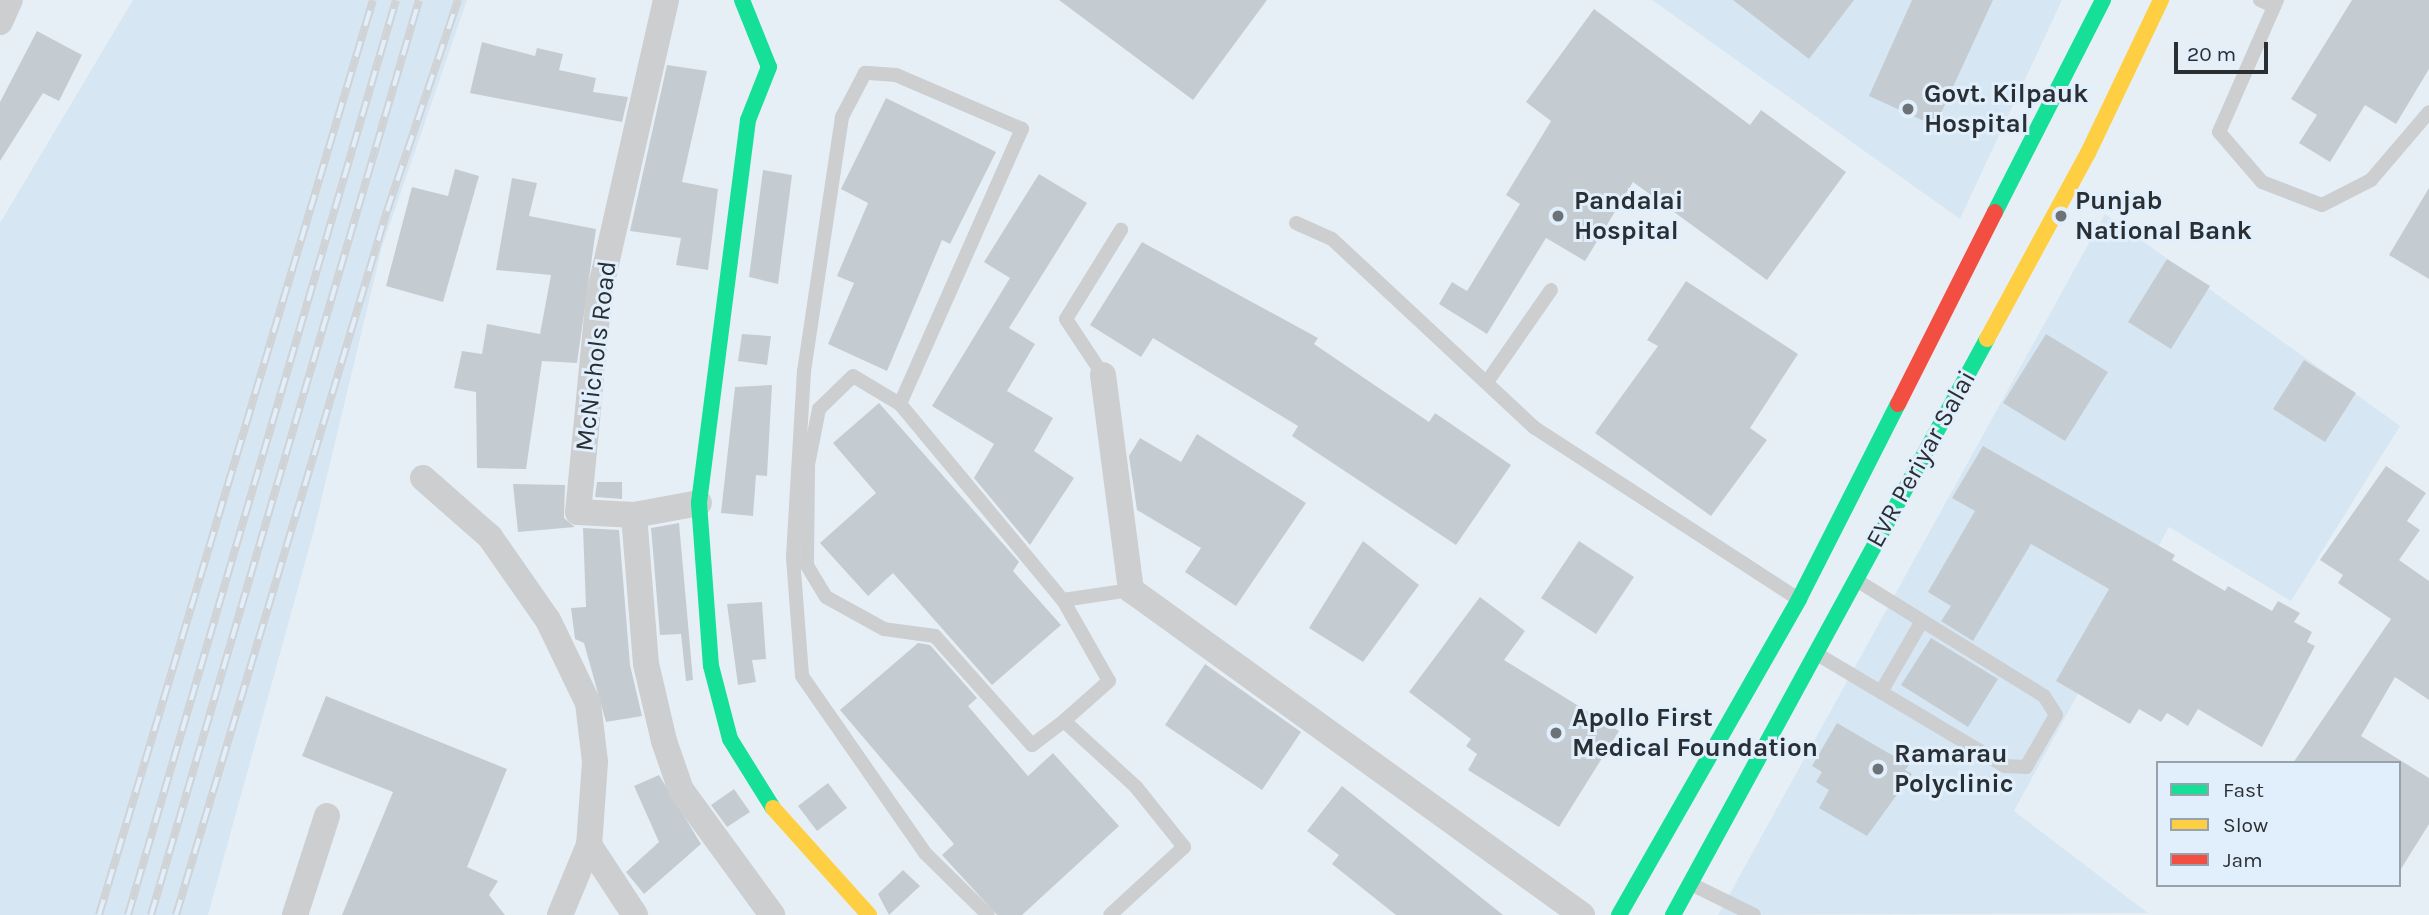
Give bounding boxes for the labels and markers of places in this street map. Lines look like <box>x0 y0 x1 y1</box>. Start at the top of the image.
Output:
place label: Govt. Kilpauk Hospital <box>1924 78 2088 140</box>
marker: Govt. Kilpauk Hospital <box>1898 99 1918 119</box>
place label: Pandalai Hospital <box>1574 185 1683 246</box>
place label: Punjab National Bank <box>2075 185 2252 246</box>
marker: Pandalai Hospital <box>1548 206 1568 226</box>
marker: Punjab National Bank <box>2053 208 2069 224</box>
place label: Apollo First Medical Foundation <box>1572 702 1818 764</box>
marker: Apollo First Medical Foundation <box>1546 723 1566 743</box>
place label: Ramarau Polyclinic <box>1894 738 2014 800</box>
marker: Ramarau Polyclinic <box>1868 759 1888 779</box>

